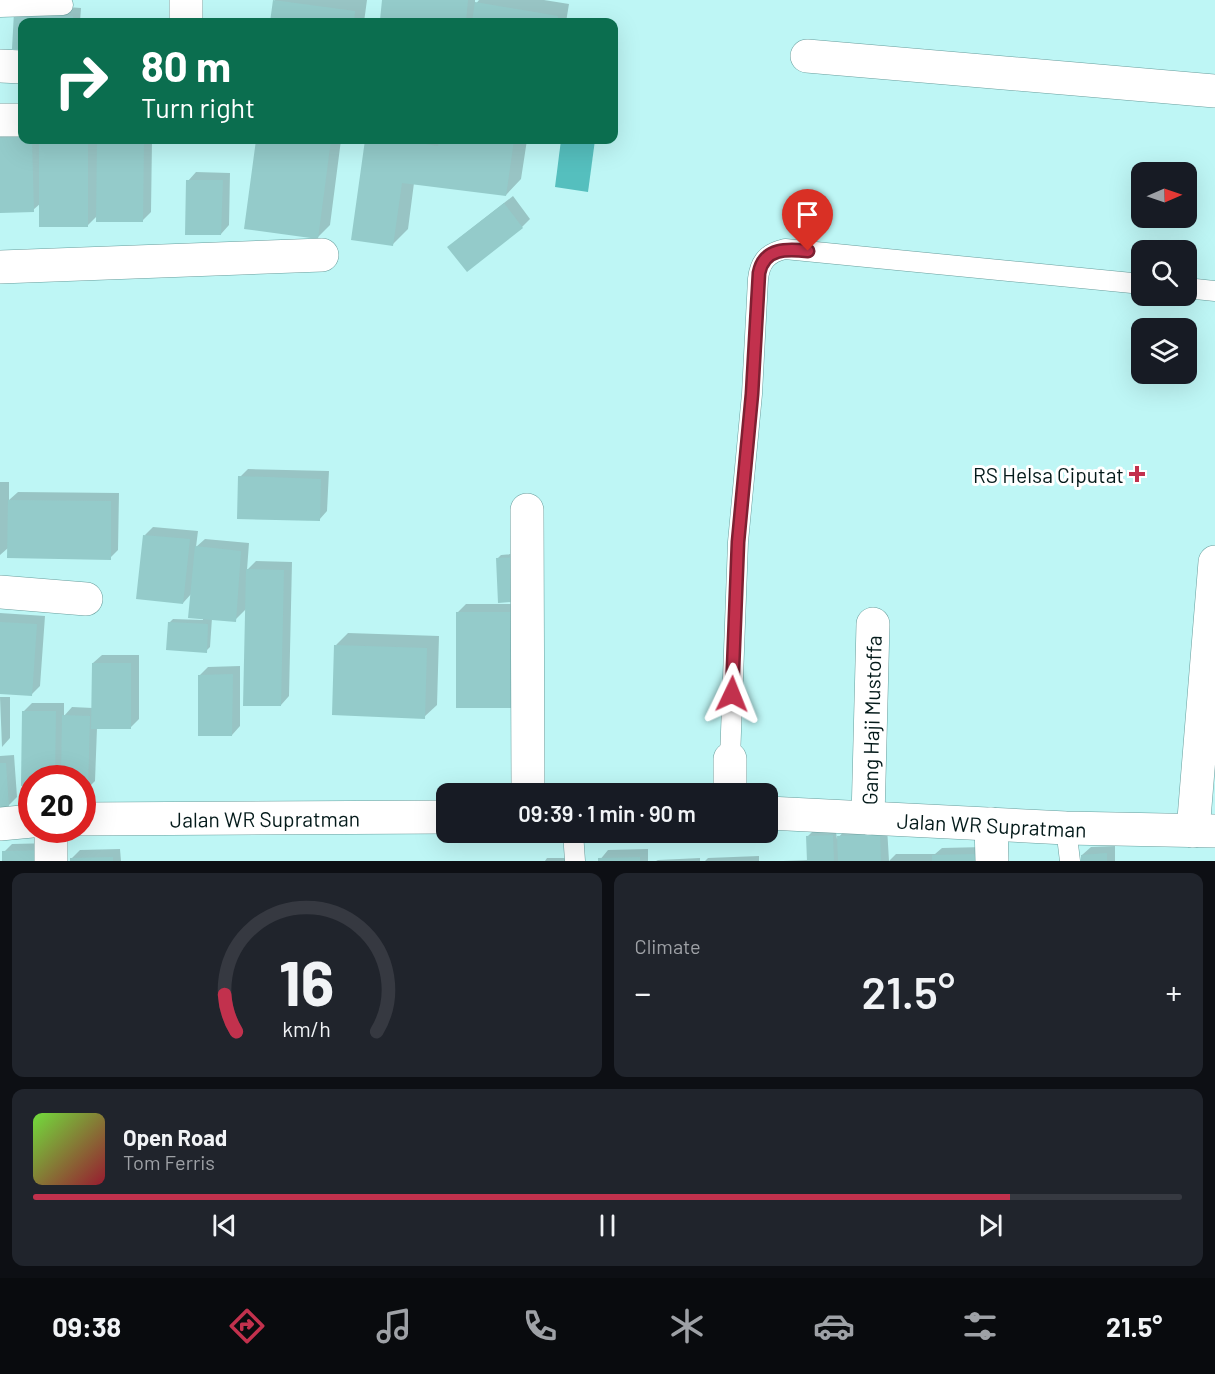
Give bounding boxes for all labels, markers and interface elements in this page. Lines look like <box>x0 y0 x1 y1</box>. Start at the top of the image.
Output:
text: 80 m <box>141 40 231 90</box>
icon: right <box>42 42 120 120</box>
text: Turn right <box>141 91 255 123</box>
north arrow <box>1131 162 1197 228</box>
map controls <box>1131 162 1197 384</box>
pin <box>782 189 833 251</box>
icon: arrive <box>791 198 824 231</box>
button: search <box>1131 240 1197 306</box>
button: layers <box>1131 318 1197 384</box>
place label: RS Helsa Ciputat <box>973 462 1124 487</box>
marker: RS Helsa Ciputat <box>1128 465 1146 483</box>
street label: Gang Haji Mustoffa <box>856 635 885 805</box>
position arrow <box>700 662 764 726</box>
speed limit sign: 20 <box>18 765 96 843</box>
text: 09:39 · 1 min · 90 m <box>518 800 696 826</box>
street label: Jalan WR Supratman <box>170 805 360 831</box>
street label: Jalan WR Supratman <box>896 807 1087 841</box>
text: Climate <box>635 934 701 958</box>
text: 16 <box>279 944 335 1018</box>
text: 21.5° <box>862 964 955 1018</box>
text: − <box>635 972 651 1012</box>
text: + <box>1165 972 1182 1012</box>
text: km/h <box>282 1016 331 1041</box>
text: Open Road <box>123 1124 227 1150</box>
text: Tom Ferris <box>123 1150 215 1174</box>
icon: previous <box>208 1209 241 1242</box>
icon: pause <box>591 1209 624 1242</box>
icon: next <box>974 1209 1007 1242</box>
icon: directions <box>226 1305 268 1347</box>
icon: music <box>373 1305 415 1347</box>
icon: phone <box>519 1305 561 1347</box>
icon: climate <box>666 1305 708 1347</box>
icon: car <box>813 1305 855 1347</box>
icon: filters <box>959 1305 1001 1347</box>
text: 09:38 <box>52 1310 121 1342</box>
text: 21.5° <box>1106 1310 1163 1342</box>

